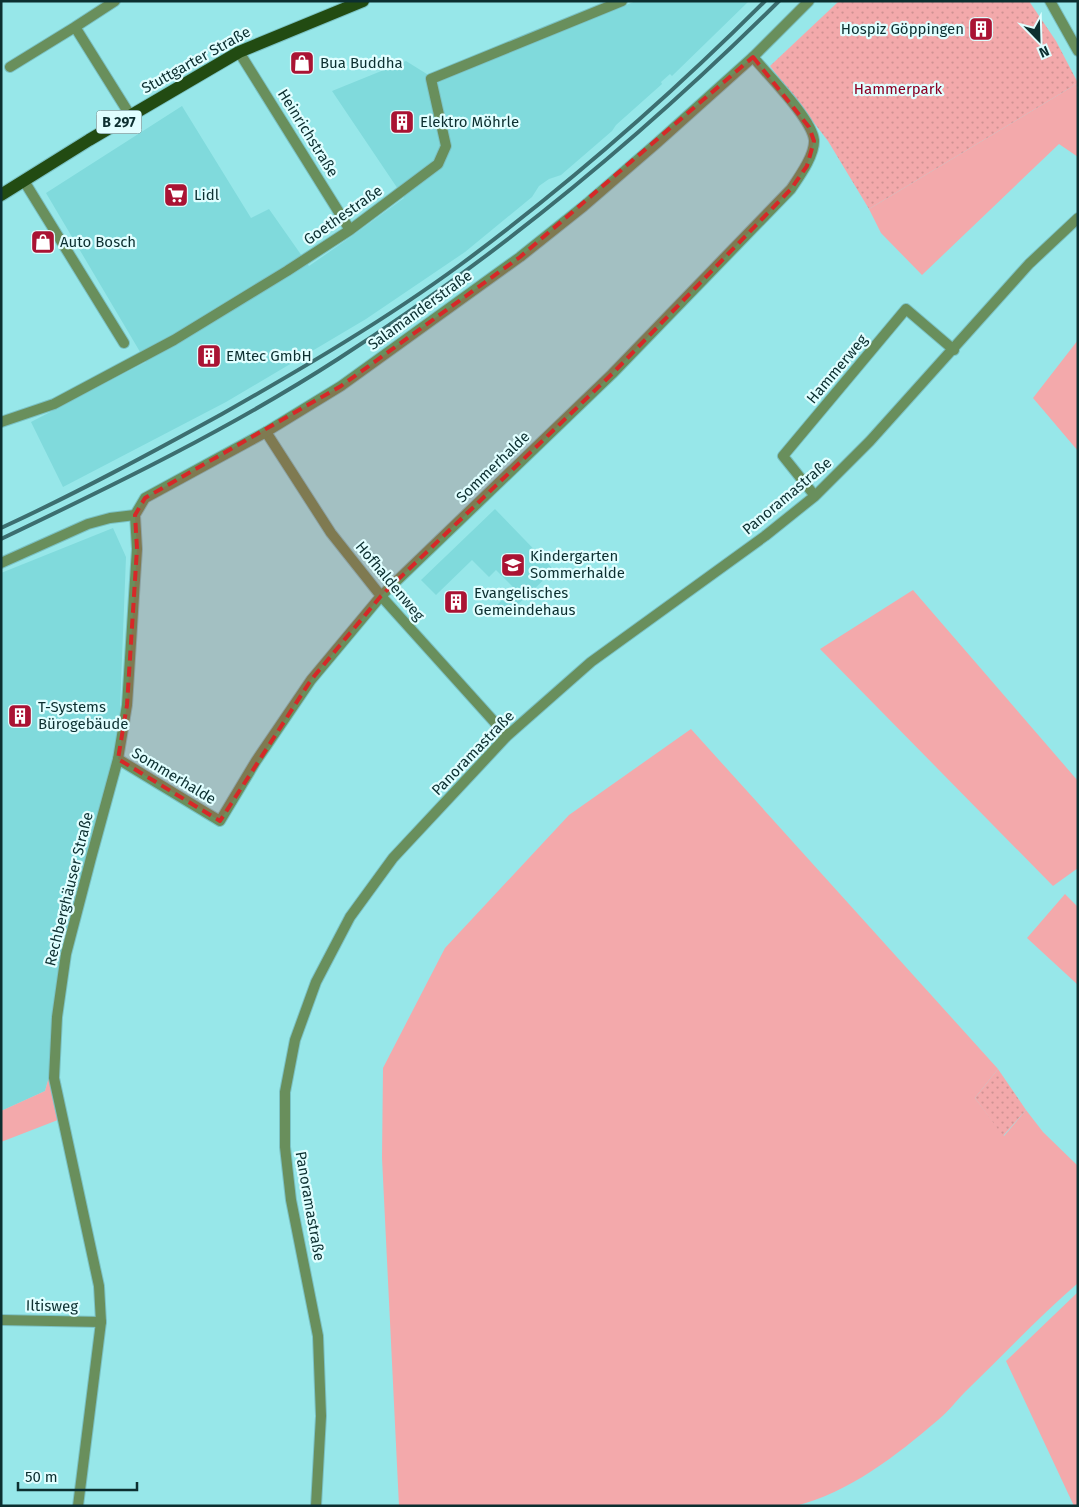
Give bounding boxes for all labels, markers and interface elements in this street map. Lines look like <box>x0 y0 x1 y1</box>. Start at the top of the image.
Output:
north arrow <box>1014 15 1064 65</box>
building icon: Hospiz Göppingen <box>968 16 994 42</box>
place label: Hospiz Göppingen <box>841 20 964 38</box>
street label: Stuttgarter Straße <box>138 23 254 97</box>
text: N <box>1036 42 1051 61</box>
shop icon: Bua Buddha <box>289 50 315 76</box>
place label: Bua Buddha <box>320 54 403 72</box>
park label: Hammerpark <box>854 80 943 98</box>
street label: Heinrichstraße <box>274 86 342 180</box>
building icon: Elektro Möhrle <box>389 109 415 135</box>
road number: B 297 <box>96 110 142 134</box>
place label: Elektro Möhrle <box>420 113 519 131</box>
street label: Goethestraße <box>300 181 386 249</box>
supermarket icon: Lidl <box>163 182 189 208</box>
place label: Lidl <box>194 186 220 204</box>
shop icon: Auto Bosch <box>30 229 56 255</box>
place label: Auto Bosch <box>60 233 136 251</box>
street label: Salamanderstraße <box>365 266 475 354</box>
street label: Hammerweg <box>803 331 871 407</box>
building icon: EMtec GmbH <box>196 343 222 369</box>
place label: EMtec GmbH <box>226 347 312 365</box>
street label: Sommerhalde <box>453 428 533 506</box>
street label: Panoramastraße <box>739 453 835 539</box>
street label: Hofhaldenweg <box>352 538 428 624</box>
place label: Kindergarten Sommerhalde <box>530 547 625 582</box>
school or university icon: Kindergarten Sommerhalde <box>500 552 526 578</box>
place label: Evangelisches Gemeindehaus <box>474 584 576 619</box>
building icon: Evangelisches Gemeindehaus <box>443 589 469 615</box>
place label: T-Systems Bürogebäude <box>38 698 128 733</box>
building icon: T-Systems Bürogebäude <box>7 703 33 729</box>
street label: Panoramastraße <box>428 707 518 799</box>
street label: Sommerhalde <box>129 744 219 808</box>
street label: Rechberghäuser Straße <box>41 810 97 968</box>
street label: Panoramastraße <box>292 1150 328 1262</box>
street label: Iltisweg <box>26 1297 78 1315</box>
scale bar <box>18 1460 136 1492</box>
text: 50 m <box>25 1468 58 1486</box>

